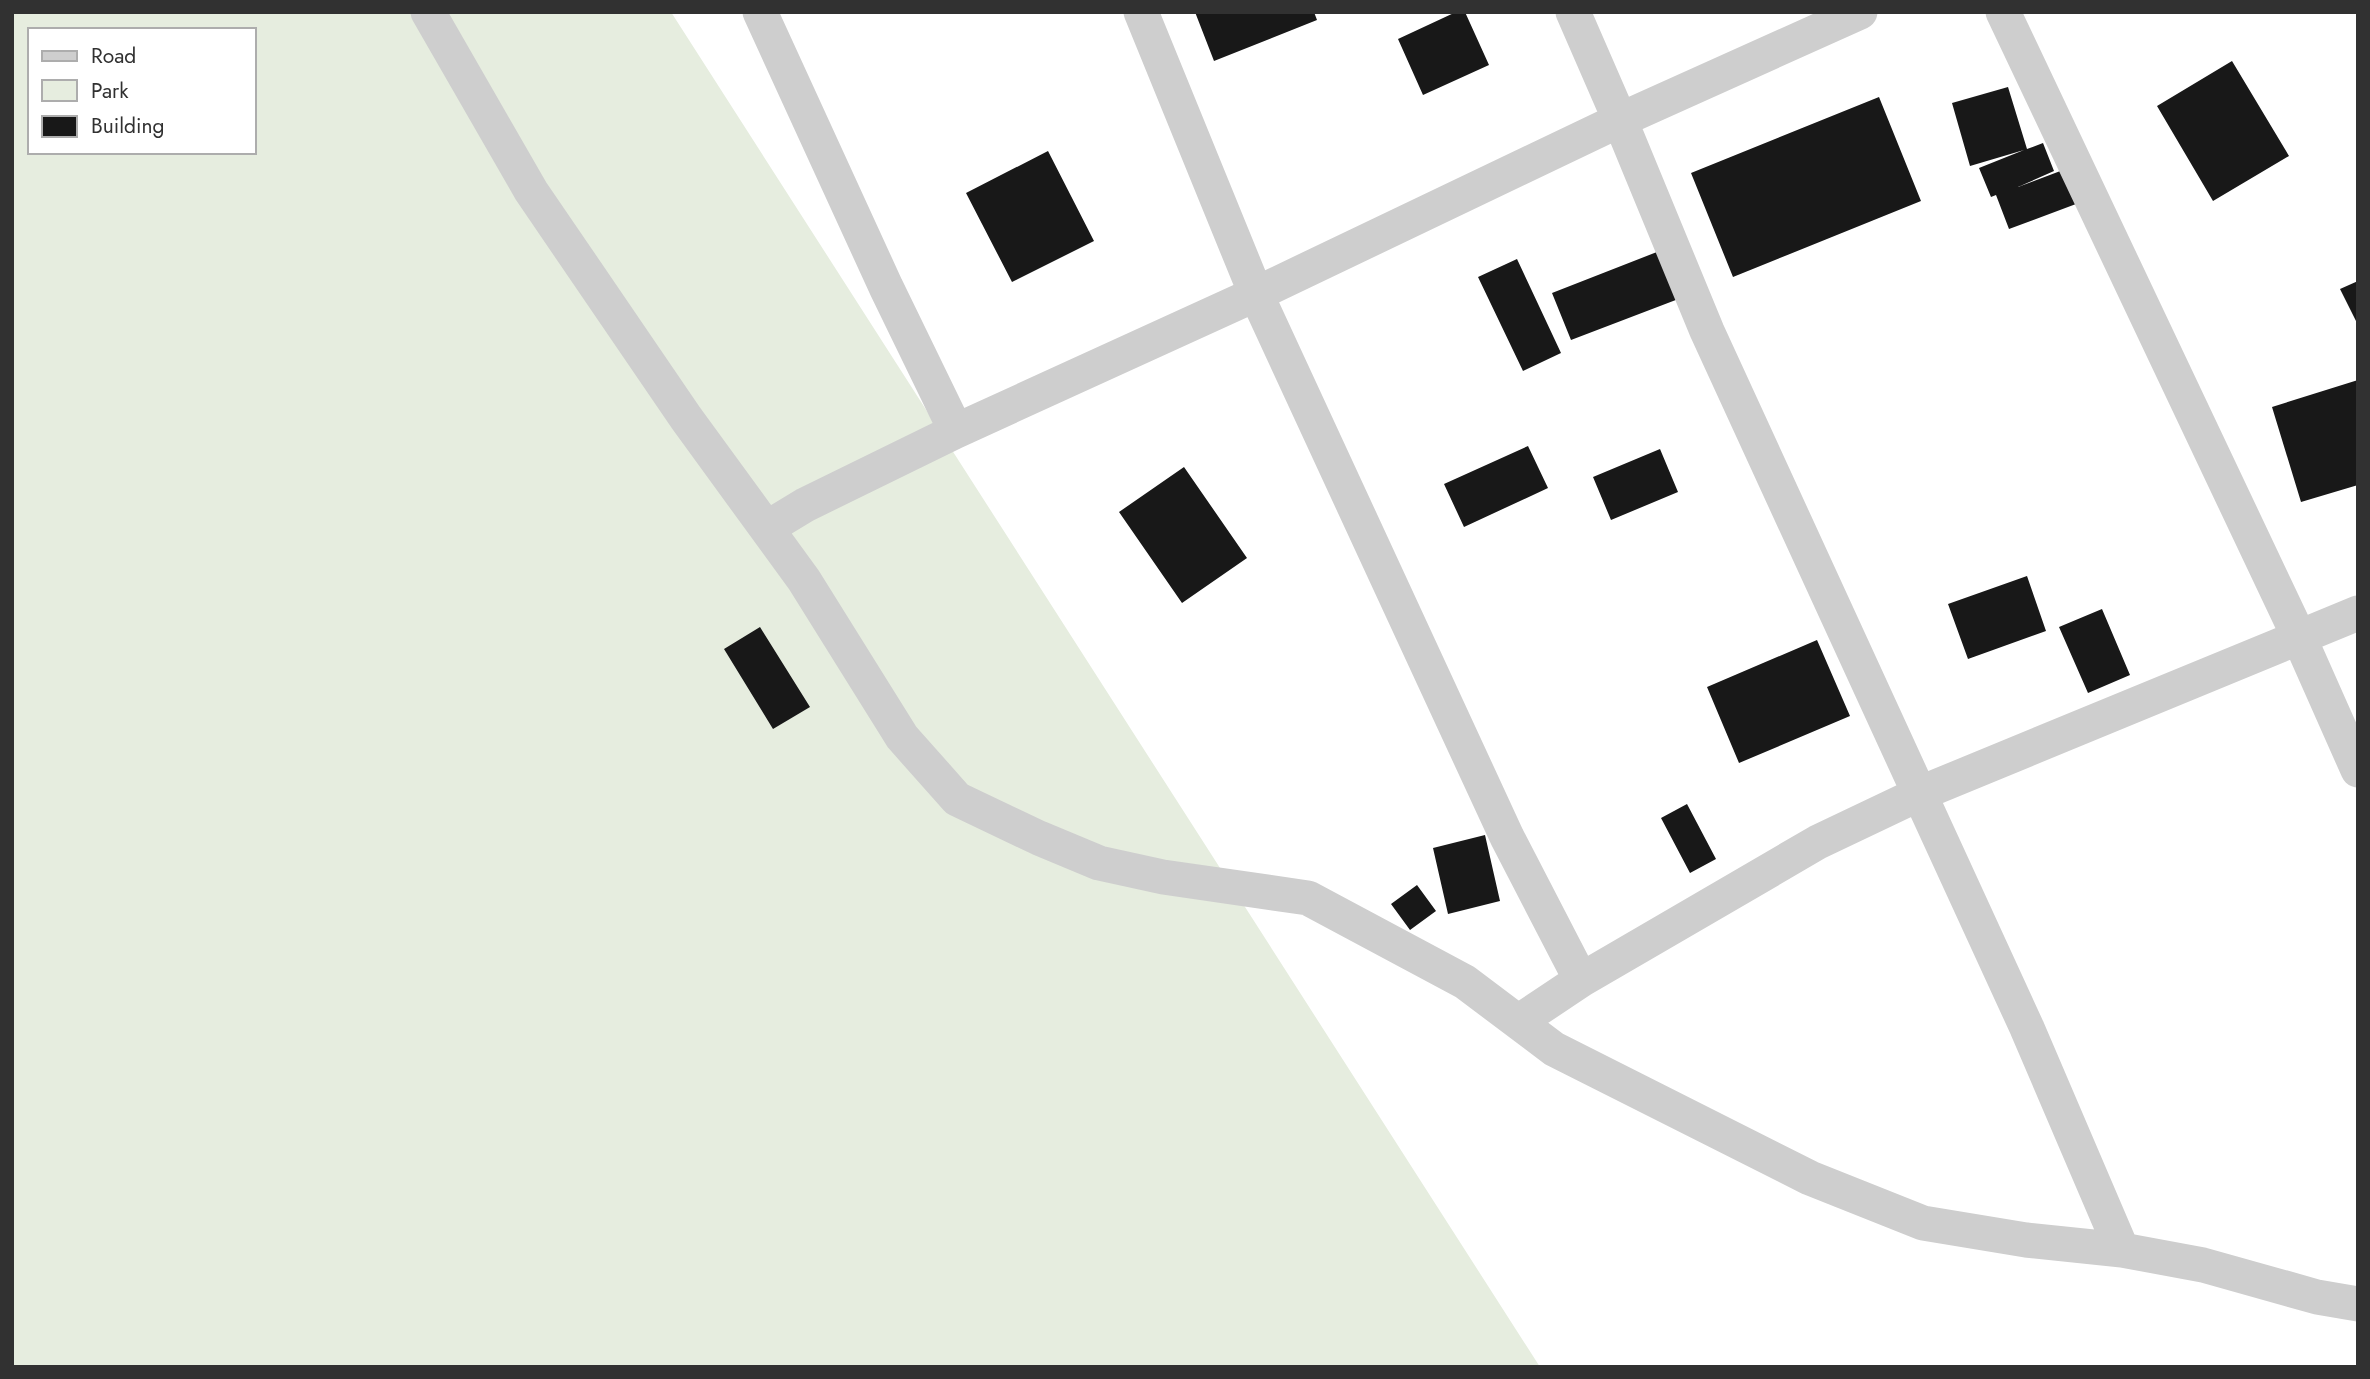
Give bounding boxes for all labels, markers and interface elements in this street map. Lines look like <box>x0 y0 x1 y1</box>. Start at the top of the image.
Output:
legend <box>28 28 256 154</box>
text: Road <box>91 41 136 71</box>
text: Park <box>91 76 129 106</box>
text: Building <box>91 111 164 141</box>

